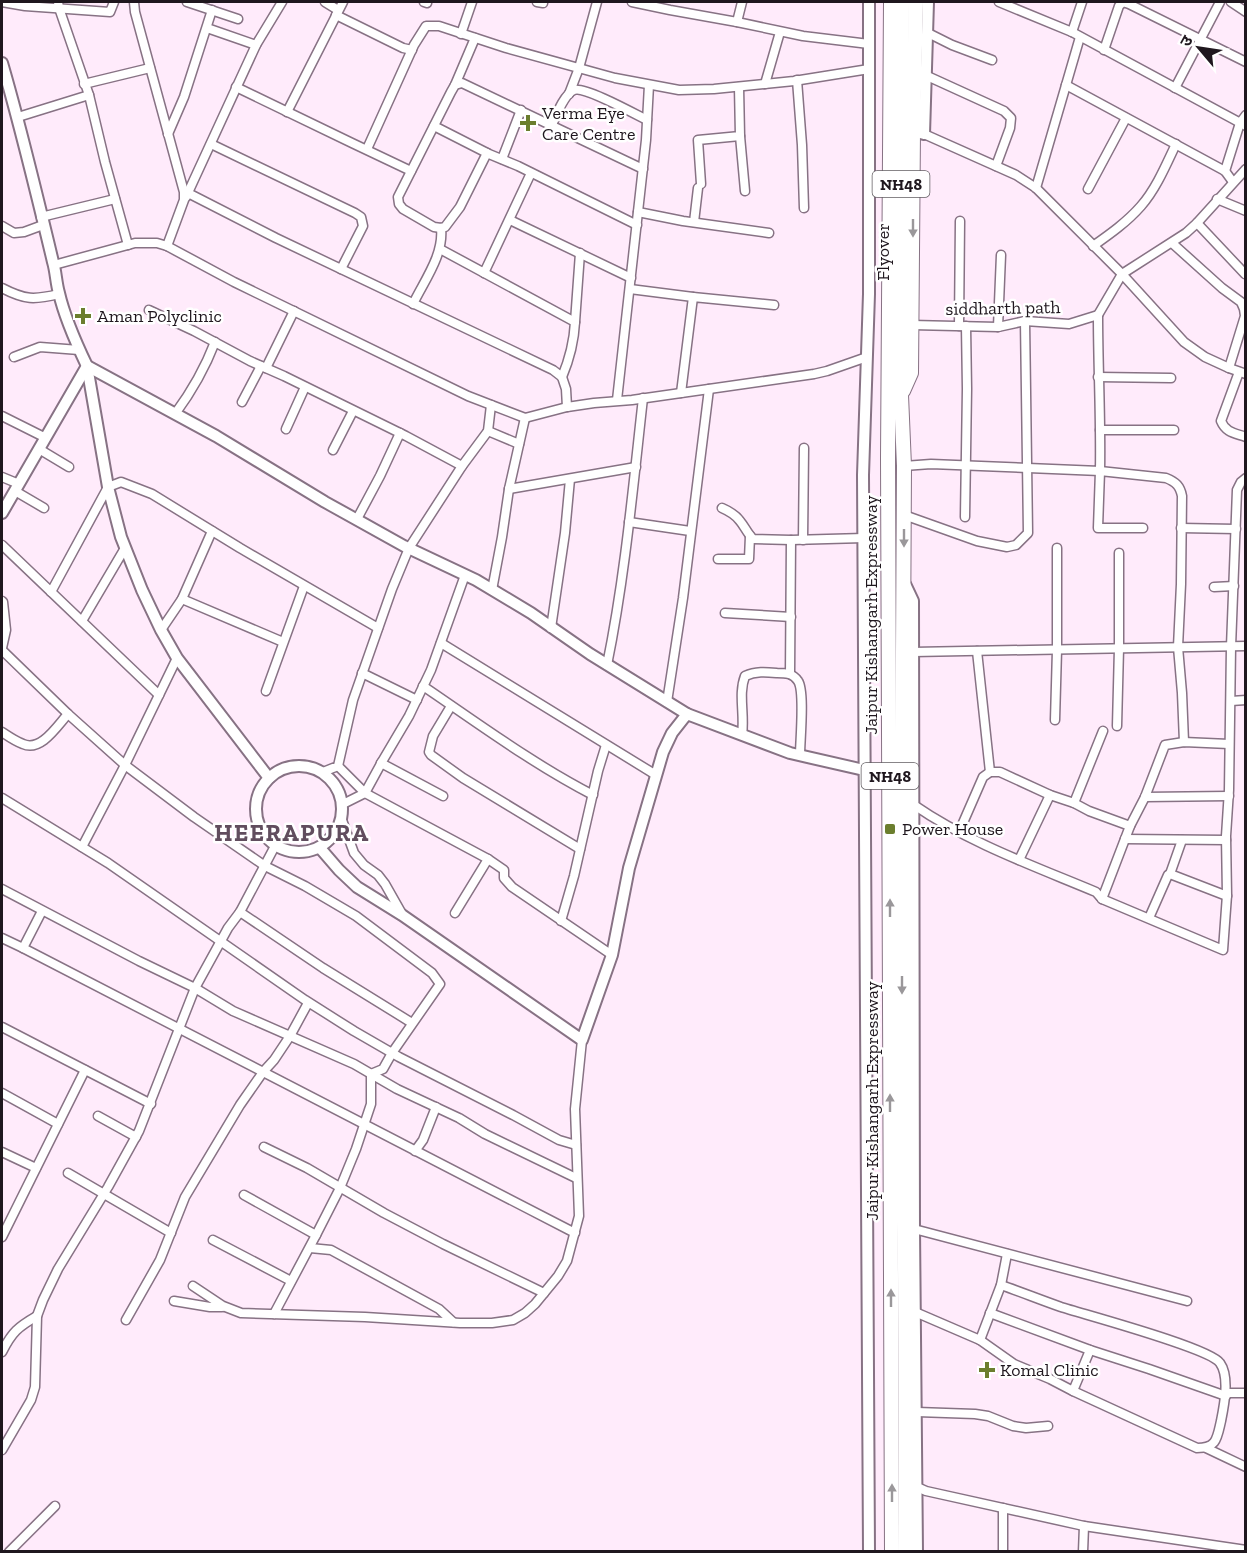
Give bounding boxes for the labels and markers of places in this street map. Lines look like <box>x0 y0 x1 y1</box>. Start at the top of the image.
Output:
place label: Verma Eye Care Centre <box>541 102 636 145</box>
marker: Verma Eye Care Centre <box>519 114 537 132</box>
place label: Aman Polyclinic <box>97 305 222 327</box>
marker: Aman Polyclinic <box>74 307 92 325</box>
place label: Power House <box>902 818 1003 840</box>
marker: Power House <box>883 822 897 836</box>
place label: Komal Clinic <box>1000 1359 1099 1381</box>
marker: Komal Clinic <box>978 1361 996 1379</box>

